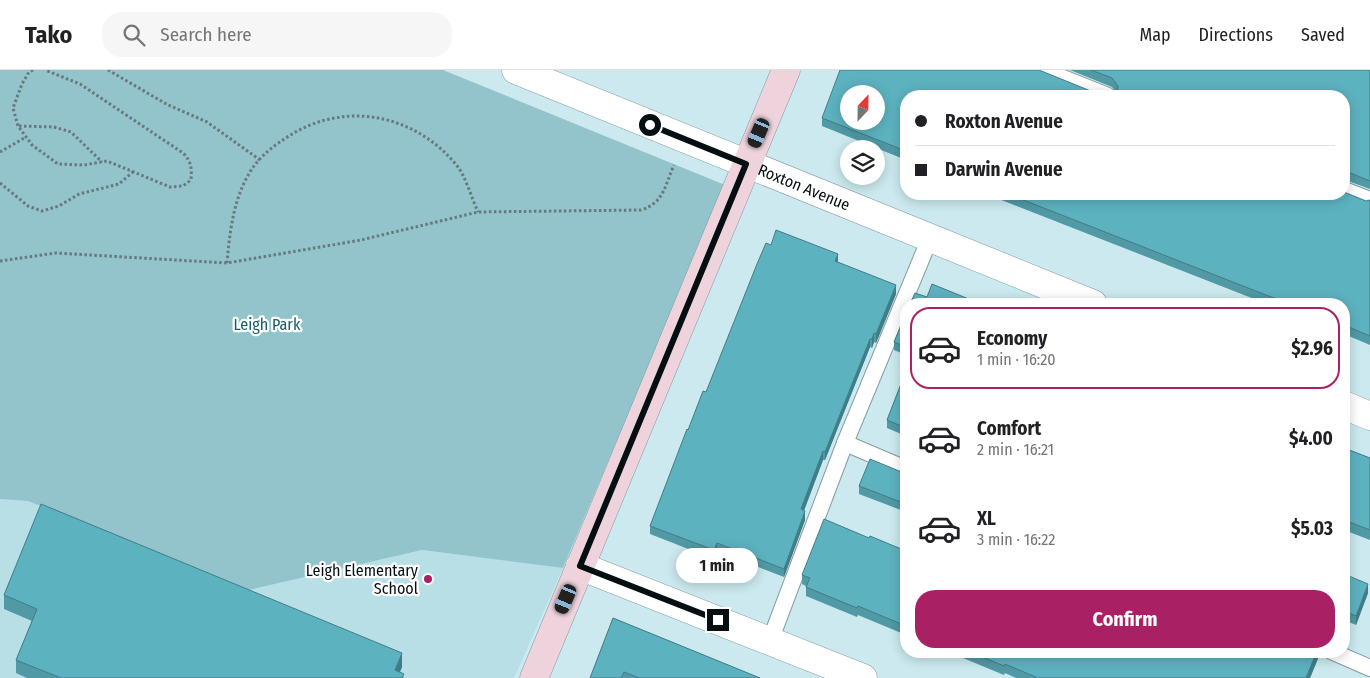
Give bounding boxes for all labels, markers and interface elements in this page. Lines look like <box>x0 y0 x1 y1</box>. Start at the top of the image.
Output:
search box <box>102 12 452 57</box>
text: Tako <box>25 21 72 49</box>
icon: search <box>120 21 148 49</box>
text: Search here <box>160 23 252 46</box>
text: Map <box>1139 24 1171 46</box>
text: Directions <box>1199 24 1273 46</box>
text: Saved <box>1301 24 1345 46</box>
north arrow <box>840 85 885 130</box>
map controls <box>840 85 885 185</box>
text: Roxton Avenue <box>945 110 1063 133</box>
route start <box>639 114 661 136</box>
car <box>746 116 771 150</box>
button: layers <box>840 140 885 185</box>
text: Darwin Avenue <box>945 158 1063 181</box>
street label: Roxton Avenue <box>755 160 853 215</box>
park label: Leigh Park <box>234 315 301 334</box>
icon: car <box>917 326 962 371</box>
text: Economy <box>977 327 1047 350</box>
text: $2.96 <box>1291 337 1333 360</box>
text: 1 min · 16:20 <box>977 350 1056 369</box>
icon: car <box>917 416 962 461</box>
text: Comfort <box>977 417 1041 440</box>
text: $4.00 <box>1289 427 1333 450</box>
text: 2 min · 16:21 <box>977 440 1054 459</box>
icon: car <box>917 506 962 551</box>
text: XL <box>977 507 996 530</box>
text: $5.03 <box>1291 517 1333 540</box>
text: 3 min · 16:22 <box>977 530 1055 549</box>
callout: 1 min <box>677 548 759 582</box>
text: 1 min <box>700 556 734 575</box>
place label: Leigh Elementary School <box>306 561 419 598</box>
marker: Leigh Elementary School <box>422 573 434 585</box>
car <box>553 582 578 616</box>
button: Confirm <box>915 590 1335 648</box>
route end <box>707 609 729 631</box>

